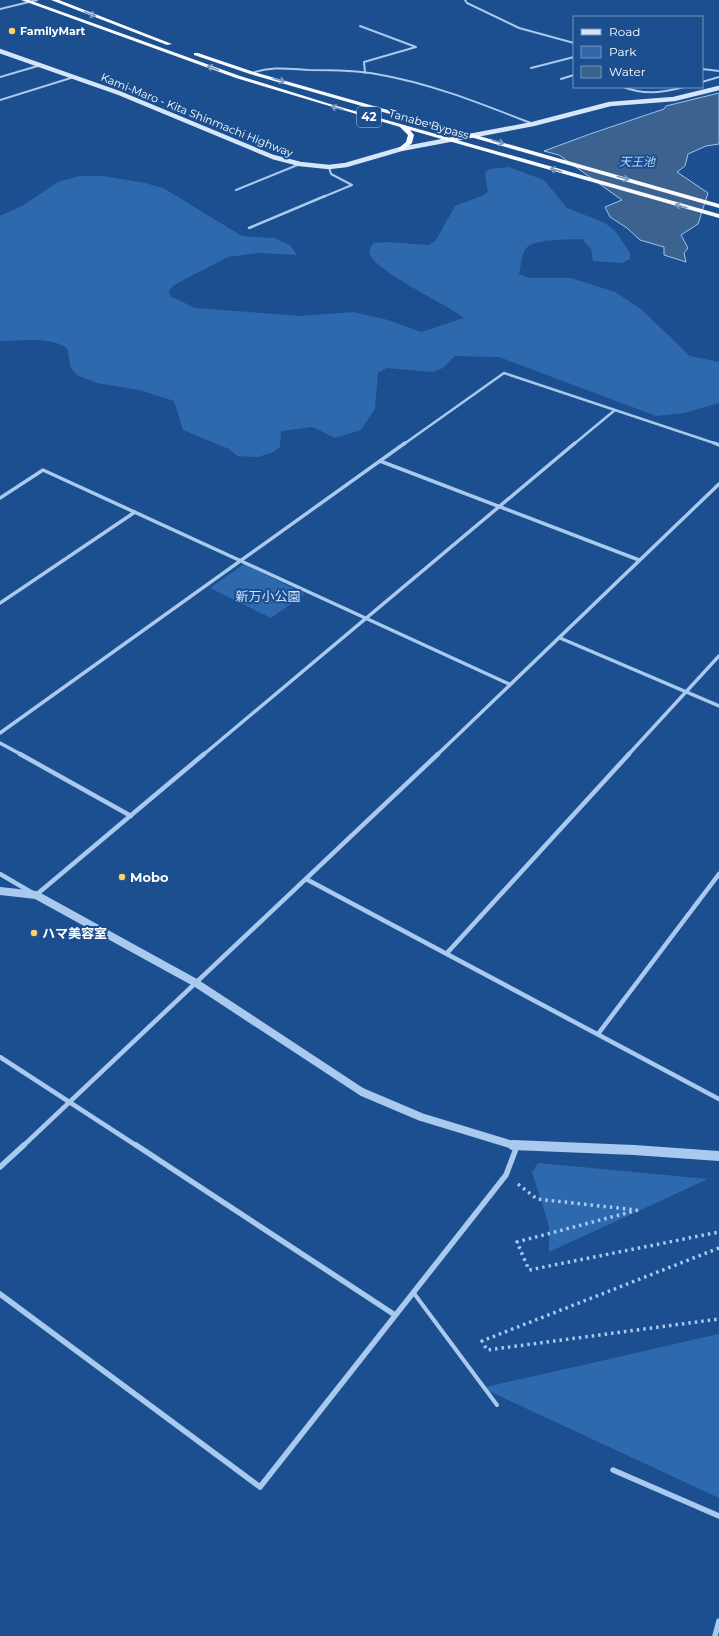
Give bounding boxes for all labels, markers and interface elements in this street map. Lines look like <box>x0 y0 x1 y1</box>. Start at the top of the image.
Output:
one-way arrow <box>84 10 96 18</box>
legend <box>573 16 703 88</box>
place label: FamilyMart <box>20 24 86 38</box>
text: Road <box>609 24 640 39</box>
marker: FamilyMart <box>7 26 17 36</box>
text: Park <box>609 44 637 59</box>
one-way arrow <box>208 64 220 72</box>
text: Water <box>609 64 646 79</box>
street label: Kami-Maro - Kita Shinmachi Highway <box>99 70 295 160</box>
one-way arrow <box>272 77 285 84</box>
one-way arrow <box>331 104 344 111</box>
street label: Tanabe Bypass <box>388 106 471 142</box>
road number: 42 <box>357 107 381 127</box>
one-way arrow <box>491 139 504 147</box>
water label: 天王池 <box>619 154 656 169</box>
one-way arrow <box>550 166 563 174</box>
one-way arrow <box>616 175 629 182</box>
one-way arrow <box>675 202 688 209</box>
park label: 新万小公園 <box>235 588 301 604</box>
place label: Mobo <box>130 869 169 885</box>
marker: Mobo <box>117 872 127 882</box>
place label: ハマ美容室 <box>42 925 107 941</box>
marker: ハマ美容室 <box>29 928 39 938</box>

